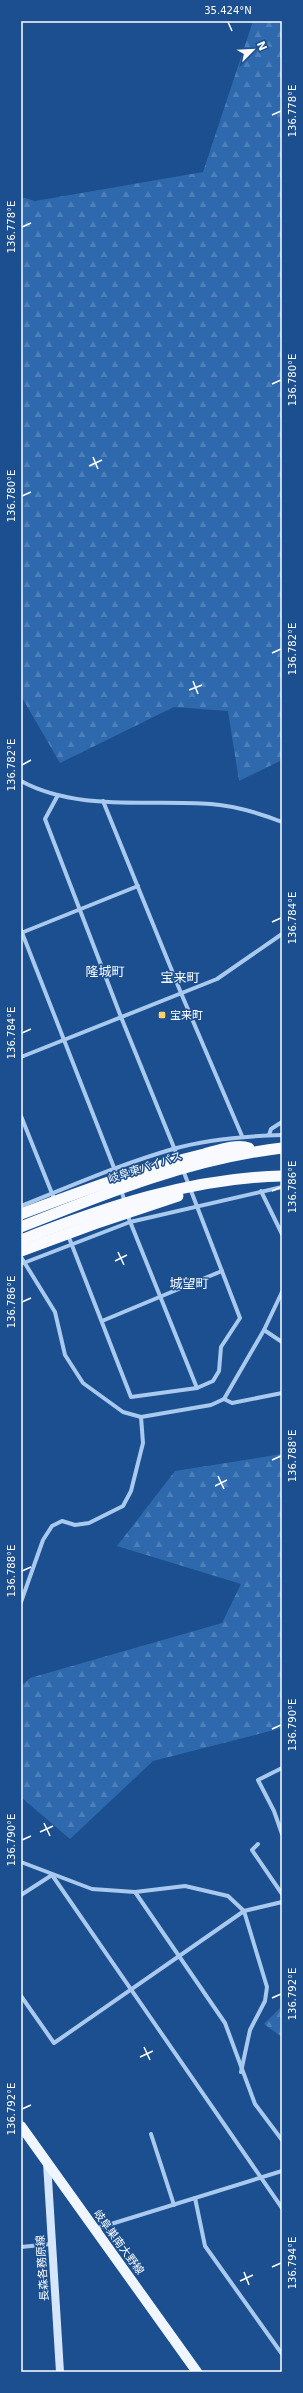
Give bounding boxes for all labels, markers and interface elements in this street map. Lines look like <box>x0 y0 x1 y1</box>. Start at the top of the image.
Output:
text: 35.424°N <box>204 5 252 16</box>
north arrow <box>233 30 273 70</box>
text: N <box>254 39 269 53</box>
text: 136.778°E <box>287 85 298 137</box>
text: 136.778°E <box>6 201 17 253</box>
text: 136.780°E <box>287 354 298 406</box>
text: 136.780°E <box>6 470 17 522</box>
text: 136.782°E <box>287 623 298 675</box>
text: 136.782°E <box>6 739 17 791</box>
text: 136.784°E <box>287 892 298 944</box>
district label: 隆城町 <box>85 964 125 979</box>
district label: 宝来町 <box>160 970 200 985</box>
text: 136.784°E <box>6 1007 17 1059</box>
place label: 宝来町 <box>170 1009 203 1022</box>
marker: 宝来町 <box>157 1010 167 1020</box>
street label: 岐阜東バイパス <box>107 1149 184 1186</box>
text: 136.786°E <box>287 1161 298 1213</box>
text: 136.786°E <box>6 1276 17 1328</box>
district label: 城望町 <box>169 1276 209 1291</box>
text: 136.788°E <box>287 1430 298 1482</box>
text: 136.788°E <box>6 1545 17 1597</box>
text: 136.790°E <box>287 1699 298 1751</box>
text: 136.790°E <box>6 1814 17 1866</box>
text: 136.792°E <box>287 1968 298 2020</box>
text: 136.792°E <box>6 2083 17 2135</box>
street label: 岐阜巣南大野線 <box>91 2207 146 2277</box>
street label: 長森各務原線 <box>34 2235 51 2301</box>
text: 136.794°E <box>287 2237 298 2289</box>

